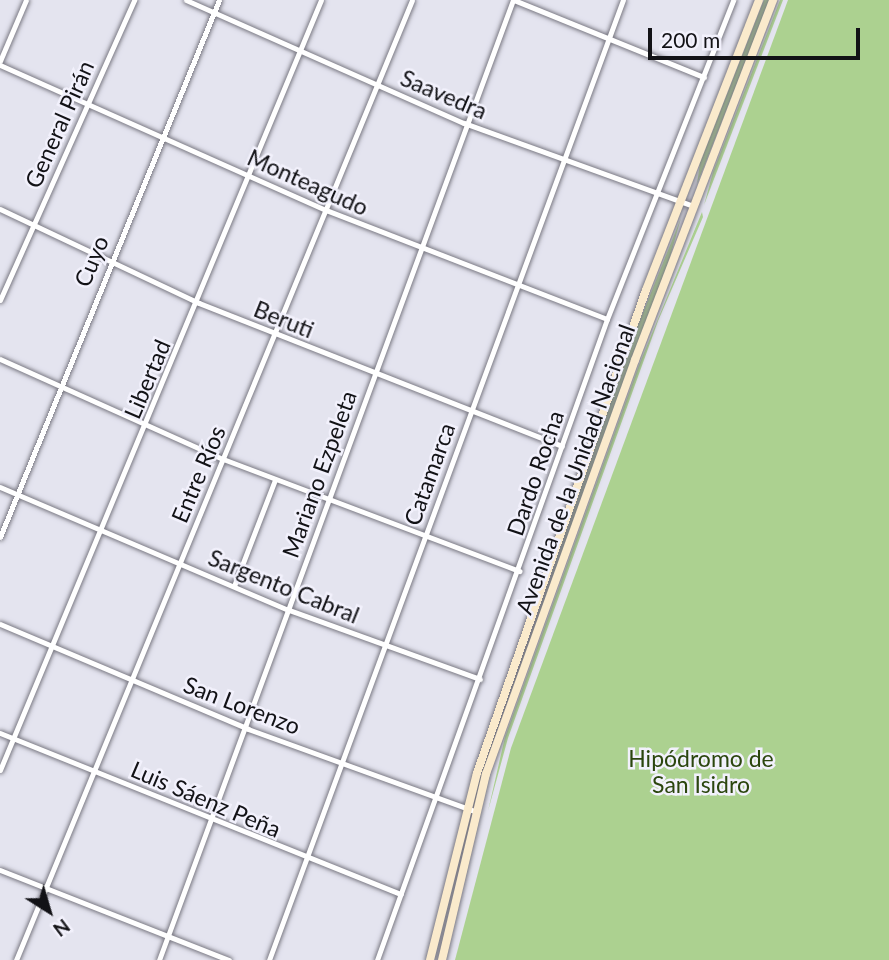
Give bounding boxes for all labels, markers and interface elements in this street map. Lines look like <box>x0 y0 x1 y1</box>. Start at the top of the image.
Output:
scale bar <box>651 14 863 58</box>
text: 200 m <box>661 27 720 52</box>
street label: General Pirán <box>19 56 99 192</box>
street label: Saavedra <box>397 63 491 125</box>
street label: Monteagudo <box>243 143 373 221</box>
street label: Cuyo <box>68 231 114 291</box>
street label: Beruti <box>250 295 318 343</box>
street label: Avenida de la Unidad Nacional <box>510 320 640 618</box>
street label: Libertad <box>118 335 176 423</box>
street label: Mariano Ezpeleta <box>276 387 362 561</box>
street label: Dardo Rocha <box>501 407 569 539</box>
street label: Catamarca <box>398 419 460 529</box>
street label: Entre Ríos <box>165 421 231 527</box>
street label: Sargento Cabral <box>205 543 363 629</box>
street label: San Lorenzo <box>180 670 304 740</box>
park label: Hipódromo de San Isidro <box>628 744 774 798</box>
street label: Luis Sáenz Peña <box>127 755 285 843</box>
north arrow <box>14 876 84 946</box>
text: N <box>49 915 75 942</box>

